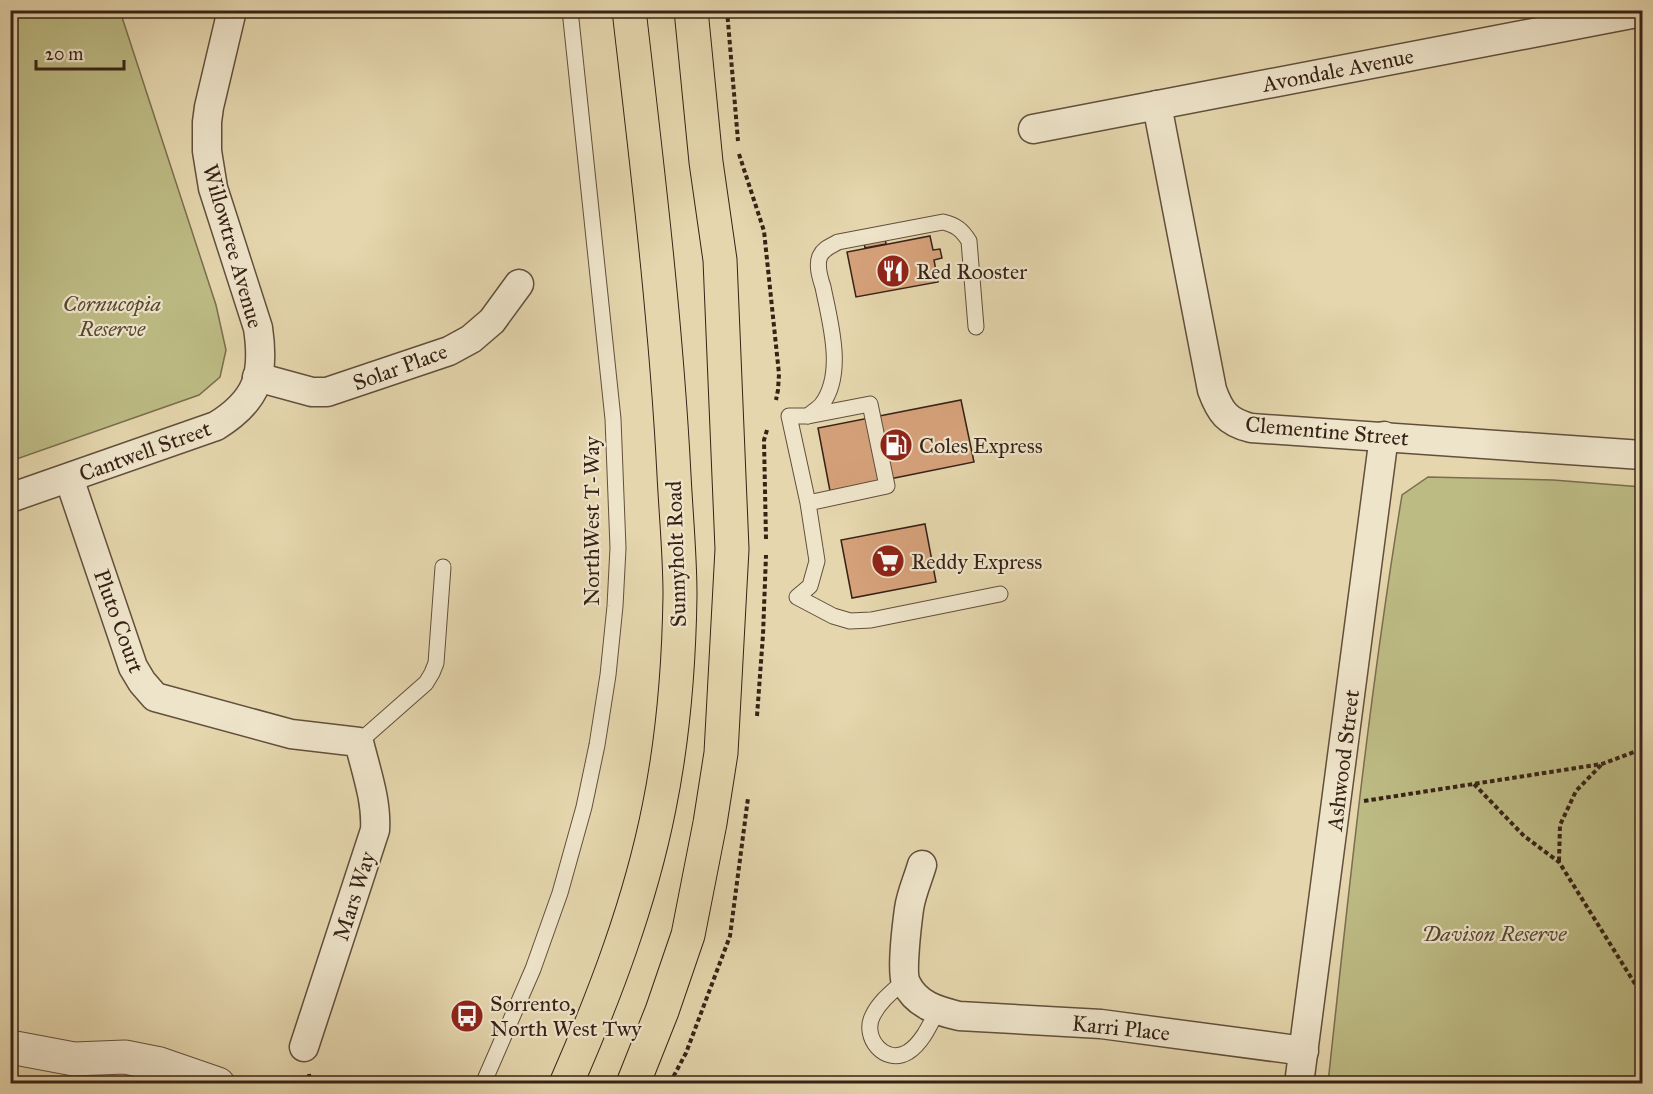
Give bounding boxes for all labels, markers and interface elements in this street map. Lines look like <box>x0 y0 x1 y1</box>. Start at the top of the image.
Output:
scale bar <box>36 33 124 71</box>
street label: Avondale Avenue <box>1259 42 1416 98</box>
text: 20 m <box>45 43 83 65</box>
street label: Willowtree Avenue <box>197 161 269 331</box>
restaurant icon: Red Rooster <box>875 253 911 289</box>
place label: Red Rooster <box>916 258 1028 285</box>
park label: Cornucopia Reserve <box>63 290 161 342</box>
street label: Solar Place <box>349 337 451 397</box>
street label: Clementine Street <box>1244 410 1410 452</box>
street label: Cantwell Street <box>75 415 215 487</box>
fuel station icon: Coles Express <box>878 427 914 463</box>
place label: Coles Express <box>919 432 1043 459</box>
street label: NorthWest T-Way <box>578 435 605 606</box>
street label: Sunnyholt Road <box>660 480 692 628</box>
supermarket icon: Reddy Express <box>870 543 906 579</box>
place label: Reddy Express <box>911 548 1042 575</box>
street label: Pluto Court <box>88 566 150 677</box>
street label: Ashwood Street <box>1321 688 1365 833</box>
street label: Mars Way <box>327 847 381 944</box>
park label: Davison Reserve <box>1422 920 1567 947</box>
place label: Sorrento, North West Twy <box>490 990 642 1042</box>
bus stop icon: Sorrento, North West Twy <box>449 998 485 1034</box>
street label: Karri Place <box>1071 1009 1171 1047</box>

